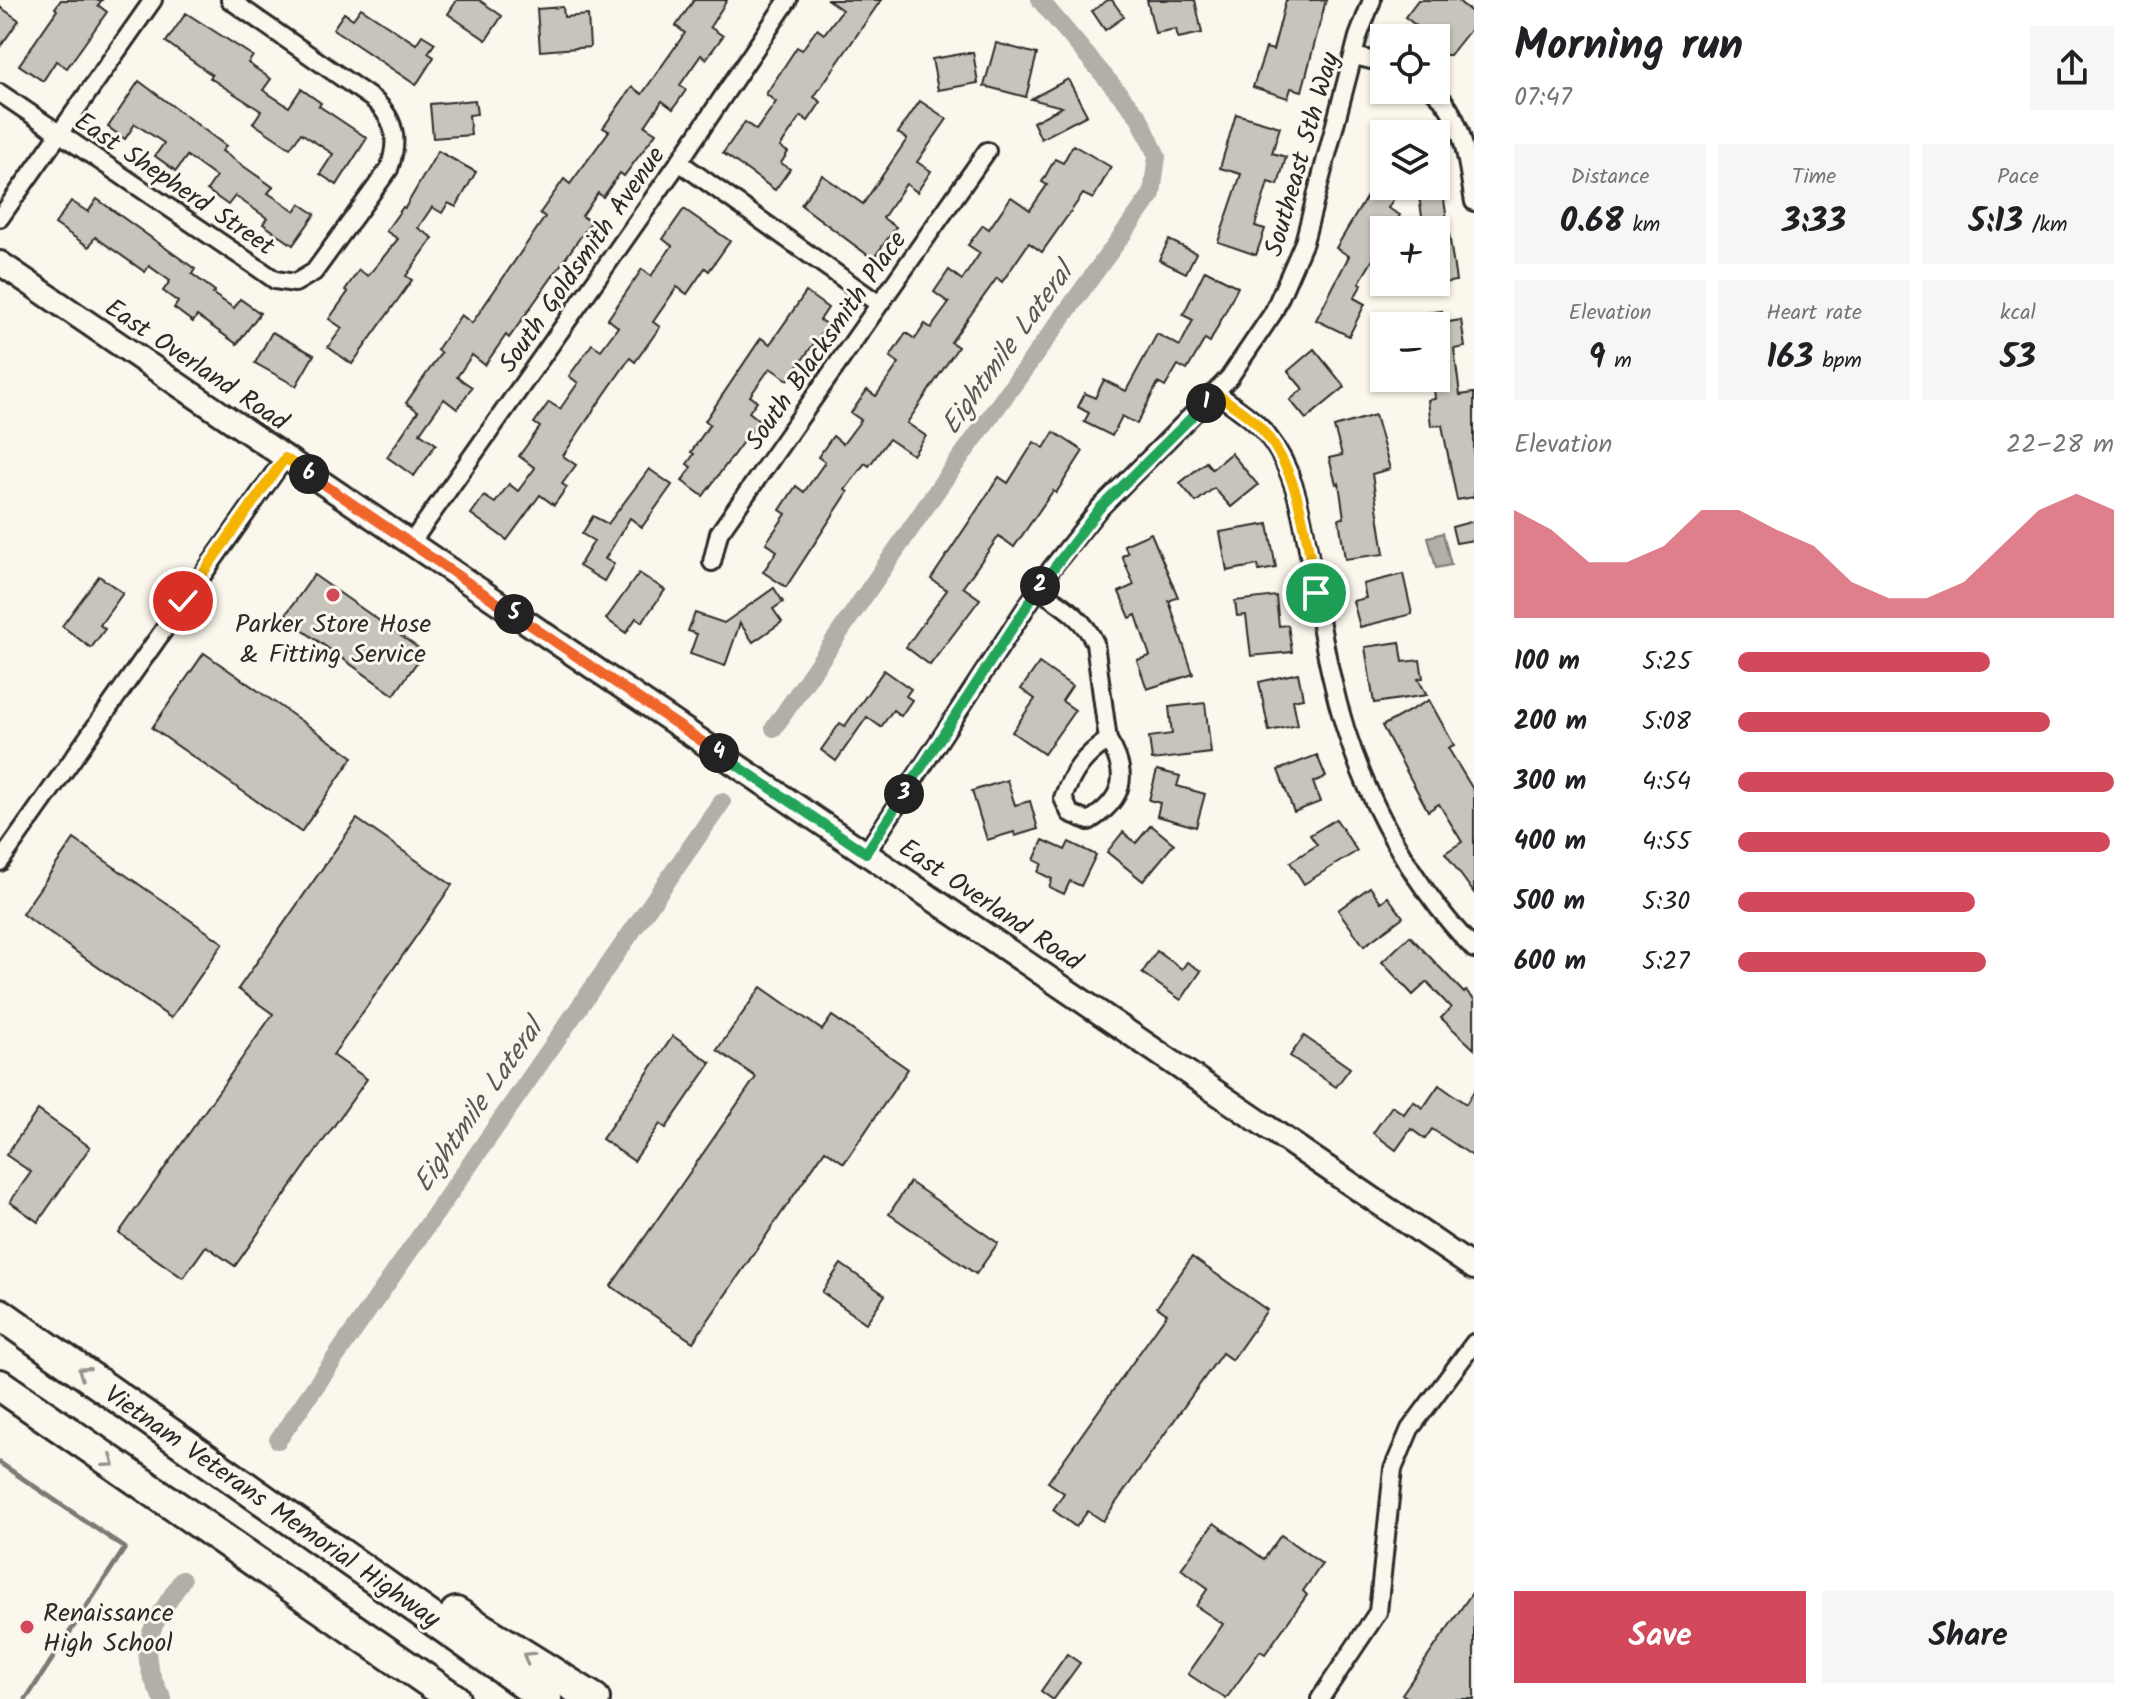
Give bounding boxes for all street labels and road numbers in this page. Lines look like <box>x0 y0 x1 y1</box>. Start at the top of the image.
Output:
street label: Southeast 5th Way <box>1254 47 1352 262</box>
street label: East Shepherd Street <box>65 102 284 268</box>
street label: South Goldsmith Avenue <box>488 138 677 382</box>
street label: South Blacksmith Place <box>735 222 919 460</box>
street label: East Overland Road <box>95 288 297 444</box>
street label: East Overland Road <box>889 828 1091 984</box>
street label: Vietnam Veterans Memorial Highway <box>95 1375 449 1641</box>

